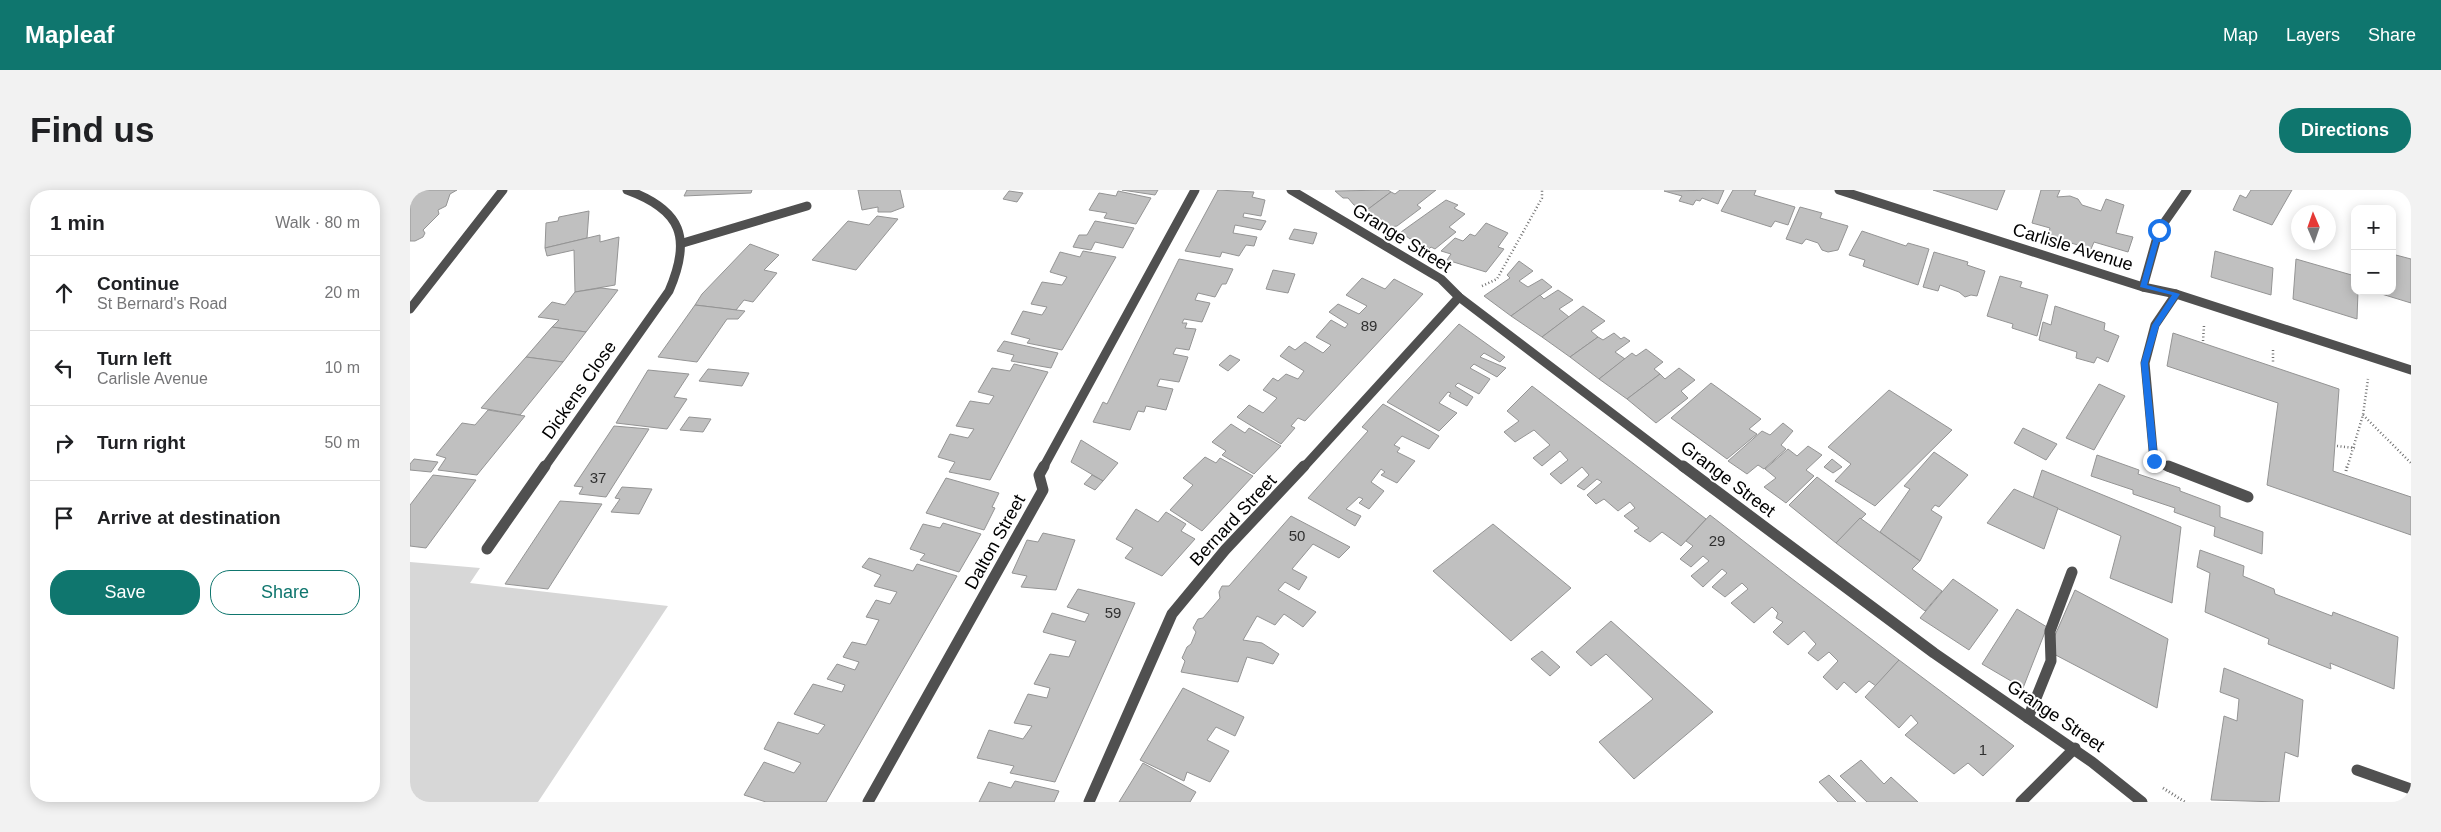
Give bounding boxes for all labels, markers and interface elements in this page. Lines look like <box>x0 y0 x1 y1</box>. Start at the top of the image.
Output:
text: Mapleaf <box>25 21 114 48</box>
text: Map <box>2223 25 2258 45</box>
text: Layers <box>2286 25 2340 45</box>
text: Share <box>2368 25 2416 45</box>
button: Directions <box>2279 108 2411 153</box>
text: Find us <box>30 110 154 149</box>
street label: Grange Street <box>1349 200 1455 276</box>
north arrow <box>2291 205 2336 250</box>
map controls <box>2351 205 2396 295</box>
button: + <box>2351 205 2396 250</box>
text: 1 min <box>50 211 105 234</box>
text: Walk · 80 m <box>275 214 360 231</box>
street label: Carlisle Avenue <box>2010 219 2136 275</box>
route start <box>2148 219 2171 242</box>
button: − <box>2351 250 2396 295</box>
text: Continue <box>97 273 179 294</box>
icon: ahead <box>50 279 78 307</box>
text: 20 m <box>324 284 360 301</box>
text: St Bernard's Road <box>97 295 227 312</box>
house number: 89 <box>1361 317 1377 334</box>
street label: Dickens Close <box>538 337 620 443</box>
text: Turn left <box>97 348 172 369</box>
icon: left <box>50 354 78 382</box>
text: 10 m <box>324 359 360 376</box>
text: Carlisle Avenue <box>97 370 208 387</box>
icon: right <box>50 429 78 457</box>
text: Turn right <box>97 432 185 453</box>
text: 50 m <box>324 434 360 451</box>
street label: Grange Street <box>1677 437 1779 521</box>
route end <box>2143 450 2166 473</box>
house number: 37 <box>590 469 606 486</box>
street label: Bernard Street <box>1186 470 1280 570</box>
street label: Dalton Street <box>961 491 1029 593</box>
icon: arrive <box>50 504 78 532</box>
text: Arrive at destination <box>97 507 281 528</box>
house number: 50 <box>1289 527 1305 544</box>
house number: 29 <box>1709 532 1725 549</box>
button: Save <box>50 570 200 615</box>
button: Share <box>210 570 360 615</box>
house number: 59 <box>1105 604 1121 621</box>
street label: Grange Street <box>2004 676 2108 756</box>
house number: 1 <box>1979 741 1987 758</box>

